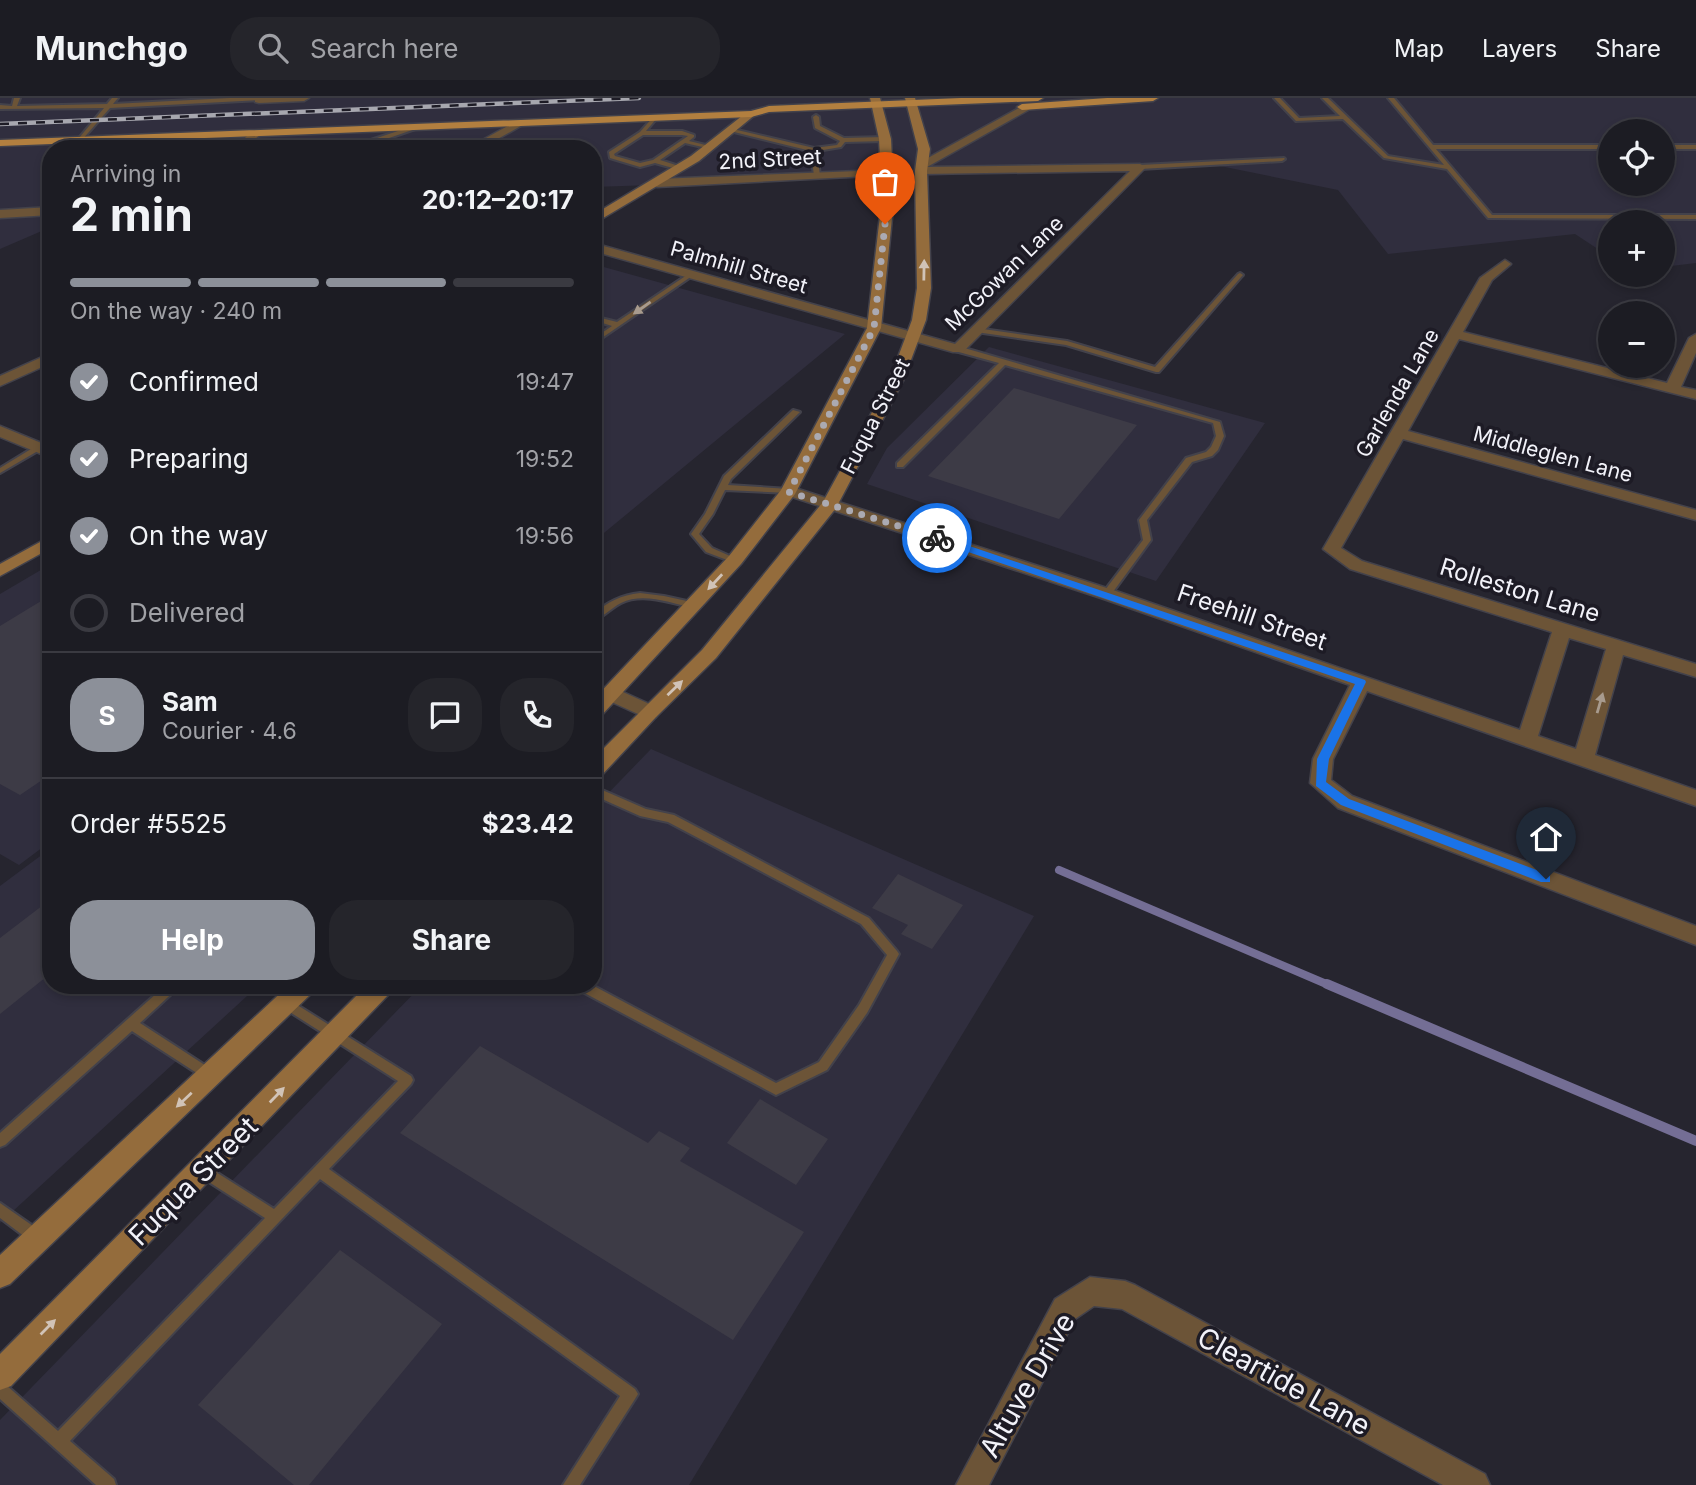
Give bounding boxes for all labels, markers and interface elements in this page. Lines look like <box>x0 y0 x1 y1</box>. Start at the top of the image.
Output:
search box <box>230 17 720 80</box>
text: Munchgo <box>35 28 188 68</box>
icon: search <box>254 29 292 67</box>
text: Search here <box>310 33 459 64</box>
text: Map <box>1394 34 1444 63</box>
text: Layers <box>1482 34 1557 63</box>
text: Share <box>1595 34 1661 63</box>
map controls <box>1598 119 1675 378</box>
button: locate <box>1598 119 1675 196</box>
street label: 2nd Street <box>718 144 822 174</box>
pin <box>855 152 915 224</box>
text: Arriving in <box>70 160 181 188</box>
icon: bag <box>866 163 904 201</box>
text: 20:12–20:17 <box>422 184 574 215</box>
text: 2 min <box>70 186 193 242</box>
street label: McGowan Lane <box>940 210 1068 336</box>
button: + <box>1598 210 1675 287</box>
street label: Palmhill Street <box>668 235 811 299</box>
one-way arrow <box>918 259 930 281</box>
text: On the way · 240 m <box>70 297 282 325</box>
one-way arrow <box>633 301 651 315</box>
button: − <box>1598 301 1675 378</box>
street label: Garlenda Lane <box>1350 324 1444 462</box>
street label: Fuqua Street <box>835 354 915 478</box>
icon: check <box>70 363 108 401</box>
text: Confirmed <box>129 366 259 397</box>
text: 19:47 <box>516 368 574 396</box>
street label: Middleglen Lane <box>1471 421 1635 487</box>
icon: check <box>70 440 108 478</box>
text: Preparing <box>129 443 249 474</box>
text: 19:52 <box>516 445 574 473</box>
courier <box>902 503 972 573</box>
icon: check <box>70 517 108 555</box>
icon: bike <box>918 519 956 557</box>
text: On the way <box>129 520 268 551</box>
text: 19:56 <box>516 522 574 550</box>
street label: Rolleston Lane <box>1436 552 1604 628</box>
one-way arrow <box>707 573 723 590</box>
street label: Freehill Street <box>1173 578 1331 656</box>
text: Delivered <box>129 597 245 628</box>
button: chat <box>408 678 482 752</box>
button: phone <box>500 678 574 752</box>
one-way arrow <box>666 679 683 696</box>
text: Sam <box>162 686 218 717</box>
one-way arrow <box>1595 692 1605 713</box>
text: S <box>98 700 116 731</box>
text: Courier · 4.6 <box>162 717 297 745</box>
pin <box>1516 807 1576 879</box>
text: Order #5525 <box>70 808 227 839</box>
text: $23.42 <box>482 808 574 839</box>
icon: home <box>1527 818 1565 856</box>
button: Help <box>70 900 315 980</box>
button: Share <box>329 900 574 980</box>
one-way arrow <box>269 1087 286 1104</box>
one-way arrow <box>176 1091 193 1107</box>
street label: Fuqua Street <box>121 1109 265 1253</box>
street label: Altuve Drive <box>972 1307 1082 1463</box>
one-way arrow <box>40 1318 57 1335</box>
street label: Cleartide Lane <box>1192 1320 1376 1442</box>

